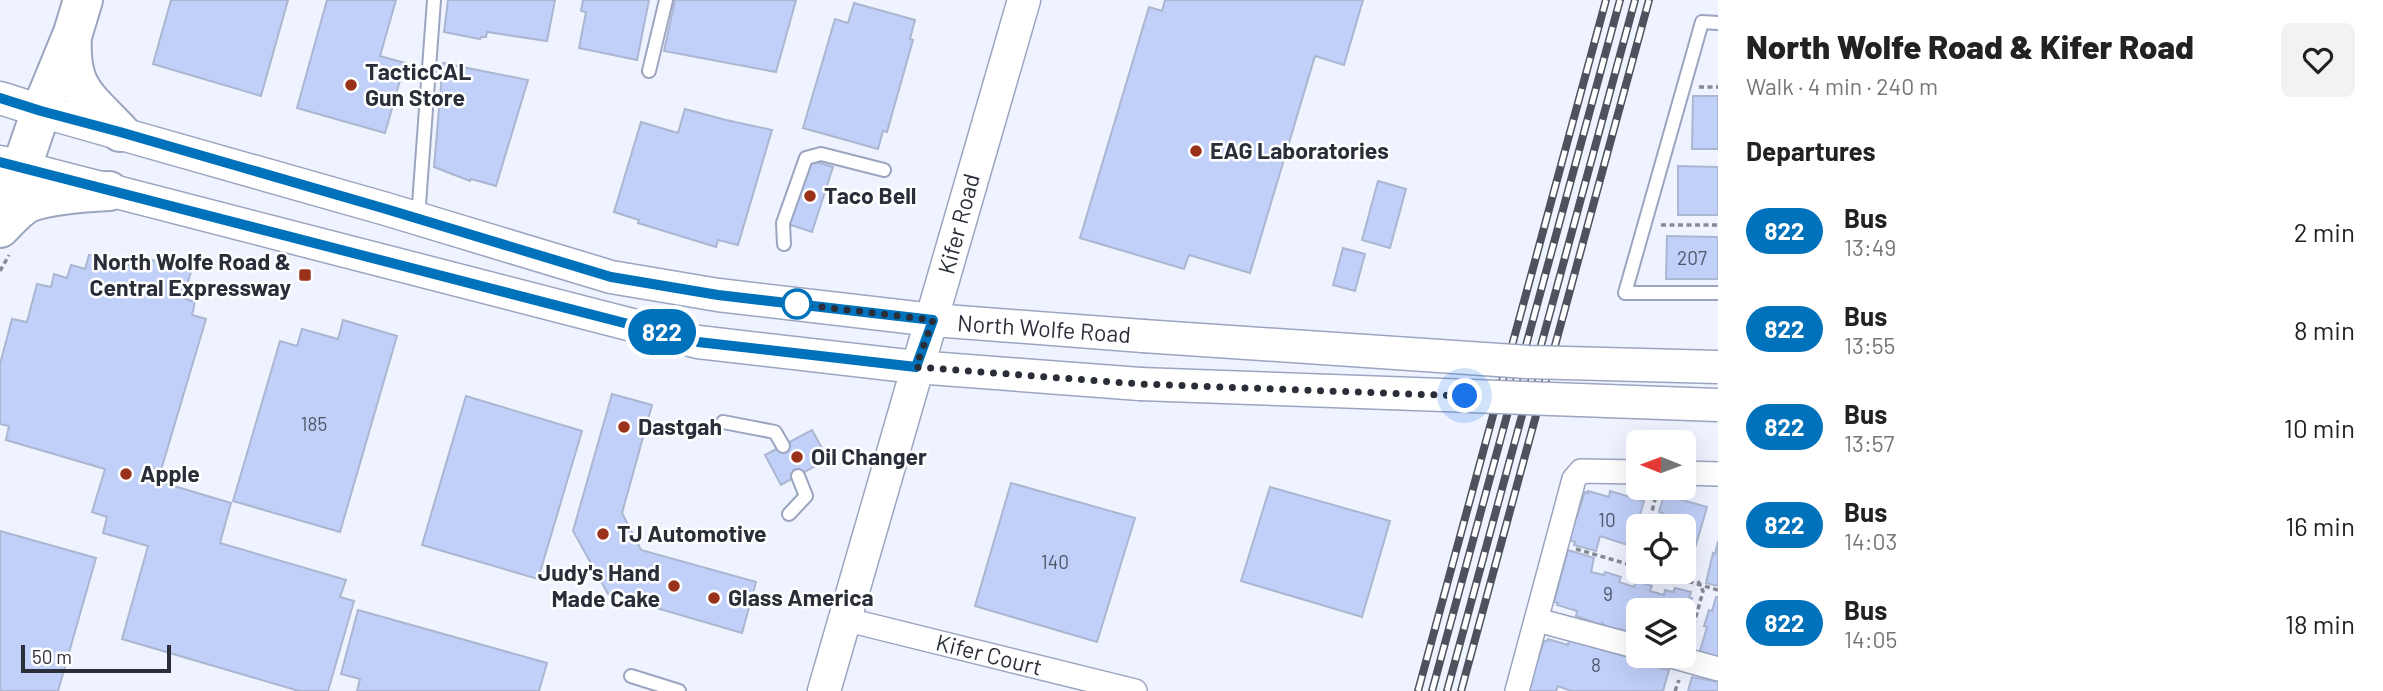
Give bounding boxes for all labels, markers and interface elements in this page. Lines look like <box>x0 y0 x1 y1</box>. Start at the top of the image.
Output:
button: heart <box>2281 23 2355 97</box>
text: North Wolfe Road & Kifer Road <box>1746 26 2194 66</box>
place label: TacticCAL Gun Store <box>365 57 471 111</box>
text: Walk · 4 min · 240 m <box>1746 72 1938 100</box>
marker: TacticCAL Gun Store <box>343 77 359 93</box>
text: Departures <box>1746 135 1876 166</box>
place label: EAG Laboratories <box>1210 136 1389 164</box>
marker: EAG Laboratories <box>1188 143 1204 159</box>
street label: Kifer Road <box>931 170 985 277</box>
place label: Taco Bell <box>824 181 916 209</box>
marker: Taco Bell <box>802 188 818 204</box>
text: Bus <box>1844 202 1887 233</box>
text: 822 <box>1765 216 1804 245</box>
text: 2 min <box>2294 216 2355 247</box>
text: 13:49 <box>1844 233 1896 261</box>
house number: 207 <box>1677 246 1707 269</box>
place label: North Wolfe Road & Central Expressway <box>89 247 291 301</box>
marker: North Wolfe Road & Central Expressway <box>297 267 313 283</box>
unlabelled marker <box>782 289 812 319</box>
text: Bus <box>1844 300 1887 331</box>
street label: North Wolfe Road <box>956 308 1132 348</box>
line badge: 822 <box>622 309 702 355</box>
text: 822 <box>1765 314 1804 343</box>
text: 8 min <box>2294 314 2355 345</box>
text: 822 <box>642 317 682 346</box>
text: 13:55 <box>1844 331 1895 359</box>
your location <box>1447 378 1482 413</box>
text: Bus <box>1844 398 1887 429</box>
house number: 185 <box>301 412 327 435</box>
place label: Dastgah <box>638 412 722 440</box>
text: 822 <box>1765 412 1804 441</box>
text: 10 min <box>2284 412 2355 443</box>
marker: Dastgah <box>616 419 632 435</box>
text: 13:57 <box>1844 429 1894 457</box>
north arrow <box>1626 430 1696 500</box>
map controls <box>1626 430 1696 668</box>
place label: Oil Changer <box>811 442 927 470</box>
marker: Oil Changer <box>789 449 805 465</box>
place label: Apple <box>140 459 200 487</box>
marker: Apple <box>118 466 134 482</box>
text: Bus <box>1844 496 1887 527</box>
house number: 10 <box>1598 508 1616 531</box>
text: 822 <box>1765 510 1804 539</box>
text: 16 min <box>2285 510 2355 541</box>
button: locate <box>1626 514 1696 584</box>
place label: TJ Automotive <box>617 519 767 547</box>
marker: TJ Automotive <box>595 526 611 542</box>
text: 14:03 <box>1844 527 1897 555</box>
house number: 140 <box>1041 550 1069 573</box>
place label: Judy's Hand Made Cake <box>538 558 660 612</box>
marker: Judy's Hand Made Cake <box>666 578 682 594</box>
house number: 9 <box>1603 582 1613 605</box>
place label: Glass America <box>728 583 874 611</box>
marker: Glass America <box>706 590 722 606</box>
text: Bus <box>1844 594 1887 625</box>
button: layers <box>1626 598 1696 668</box>
text: 822 <box>1765 608 1804 637</box>
text: 18 min <box>2285 608 2355 639</box>
text: 14:05 <box>1844 625 1897 653</box>
street label: Kifer Court <box>933 627 1045 681</box>
scale bar <box>21 642 172 674</box>
text: 50 m <box>32 645 72 668</box>
house number: 8 <box>1591 653 1601 676</box>

